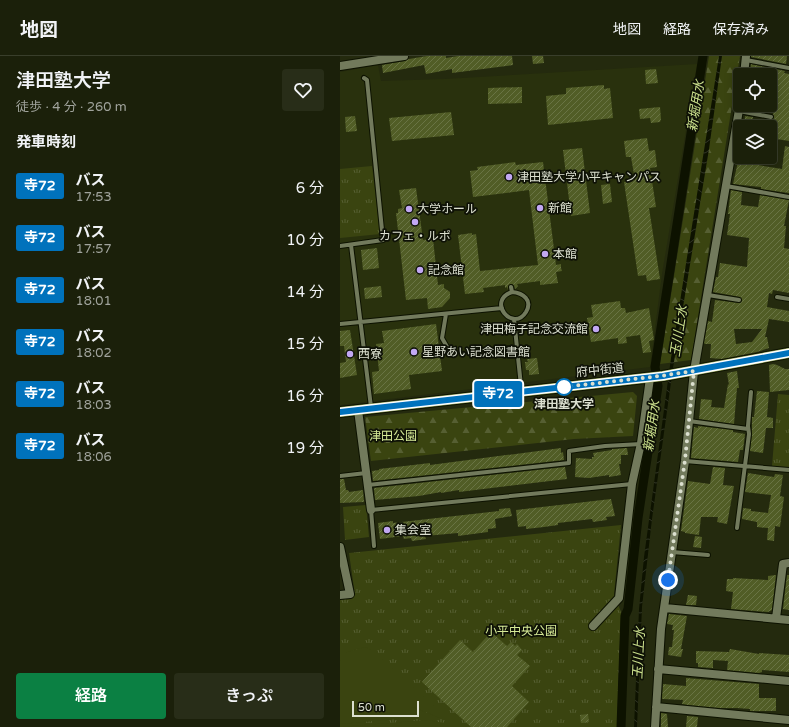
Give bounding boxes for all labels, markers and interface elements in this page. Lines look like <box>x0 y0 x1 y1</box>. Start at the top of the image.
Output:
text: 地図 <box>20 19 58 41</box>
text: 地図 <box>613 21 641 38</box>
text: 経路 <box>663 21 691 38</box>
text: 保存済み <box>713 21 769 38</box>
map controls <box>733 68 777 164</box>
button: locate <box>733 68 777 112</box>
button: heart <box>282 69 324 111</box>
text: 津田塾大学 <box>16 70 111 92</box>
water label: 新堀用水 <box>684 77 708 133</box>
text: 徒歩 · 4 分 · 260 m <box>16 99 127 115</box>
button: layers <box>733 120 777 164</box>
text: 発車時刻 <box>16 133 76 151</box>
place label: 津田塾大学小平キャンパス <box>517 170 661 184</box>
text: バス <box>76 171 106 189</box>
marker: 津田塾大学小平キャンパス <box>504 172 514 182</box>
text: 寺72 <box>24 177 56 194</box>
text: 6 分 <box>296 179 324 197</box>
text: 17:53 <box>76 189 112 205</box>
place label: 新館 <box>548 201 572 215</box>
place label: 大学ホール <box>417 202 477 216</box>
marker: 新館 <box>535 203 545 213</box>
marker: 大学ホール <box>404 204 414 214</box>
marker: カフェ・ルポ <box>410 217 420 227</box>
text: バス <box>76 223 106 241</box>
text: 寺72 <box>24 229 56 246</box>
place label: カフェ・ルポ <box>379 229 451 243</box>
text: 10 分 <box>286 231 324 249</box>
text: 17:57 <box>76 241 112 257</box>
place label: 本館 <box>553 247 577 261</box>
marker: 本館 <box>540 249 550 259</box>
place label: 記念館 <box>428 263 464 277</box>
marker: 記念館 <box>415 265 425 275</box>
text: バス <box>76 275 106 293</box>
text: 寺72 <box>24 281 56 298</box>
text: 14 分 <box>286 283 324 301</box>
text: 18:01 <box>76 293 112 309</box>
water label: 玉川上水 <box>667 302 691 358</box>
place label: 津田梅子記念交流館 <box>480 322 588 336</box>
marker: 津田梅子記念交流館 <box>591 324 601 334</box>
text: バス <box>76 327 106 345</box>
text: 寺72 <box>24 333 56 350</box>
text: 15 分 <box>286 335 324 353</box>
text: 18:02 <box>76 345 112 361</box>
place label: 星野あい記念図書館 <box>422 345 530 359</box>
place label: 西寮 <box>358 347 382 361</box>
marker: 星野あい記念図書館 <box>409 347 419 357</box>
marker: 西寮 <box>345 349 355 359</box>
street label: 府中街道 <box>575 361 625 379</box>
marker: 津田塾大学 <box>555 378 573 396</box>
text: バス <box>76 379 106 397</box>
line badge: 寺72 <box>475 381 521 407</box>
text: 寺72 <box>24 385 56 402</box>
text: 寺72 <box>482 385 514 402</box>
text: 16 分 <box>286 387 324 405</box>
text: 18:03 <box>76 397 112 413</box>
place label: 津田塾大学 <box>534 397 594 411</box>
water label: 新堀用水 <box>640 397 664 453</box>
park label: 津田公園 <box>369 429 417 443</box>
text: バス <box>76 431 106 449</box>
text: 寺72 <box>24 437 56 454</box>
text: 19 分 <box>286 439 324 457</box>
text: 18:06 <box>76 449 112 465</box>
place label: 集会室 <box>395 523 431 537</box>
marker: 集会室 <box>382 525 392 535</box>
your location <box>658 570 678 590</box>
park label: 小平中央公園 <box>485 624 557 638</box>
water label: 玉川上水 <box>630 625 648 679</box>
button: 経路 <box>16 673 166 719</box>
button: きっぷ <box>174 673 324 719</box>
scale bar <box>352 699 419 718</box>
text: 50 m <box>358 701 385 714</box>

